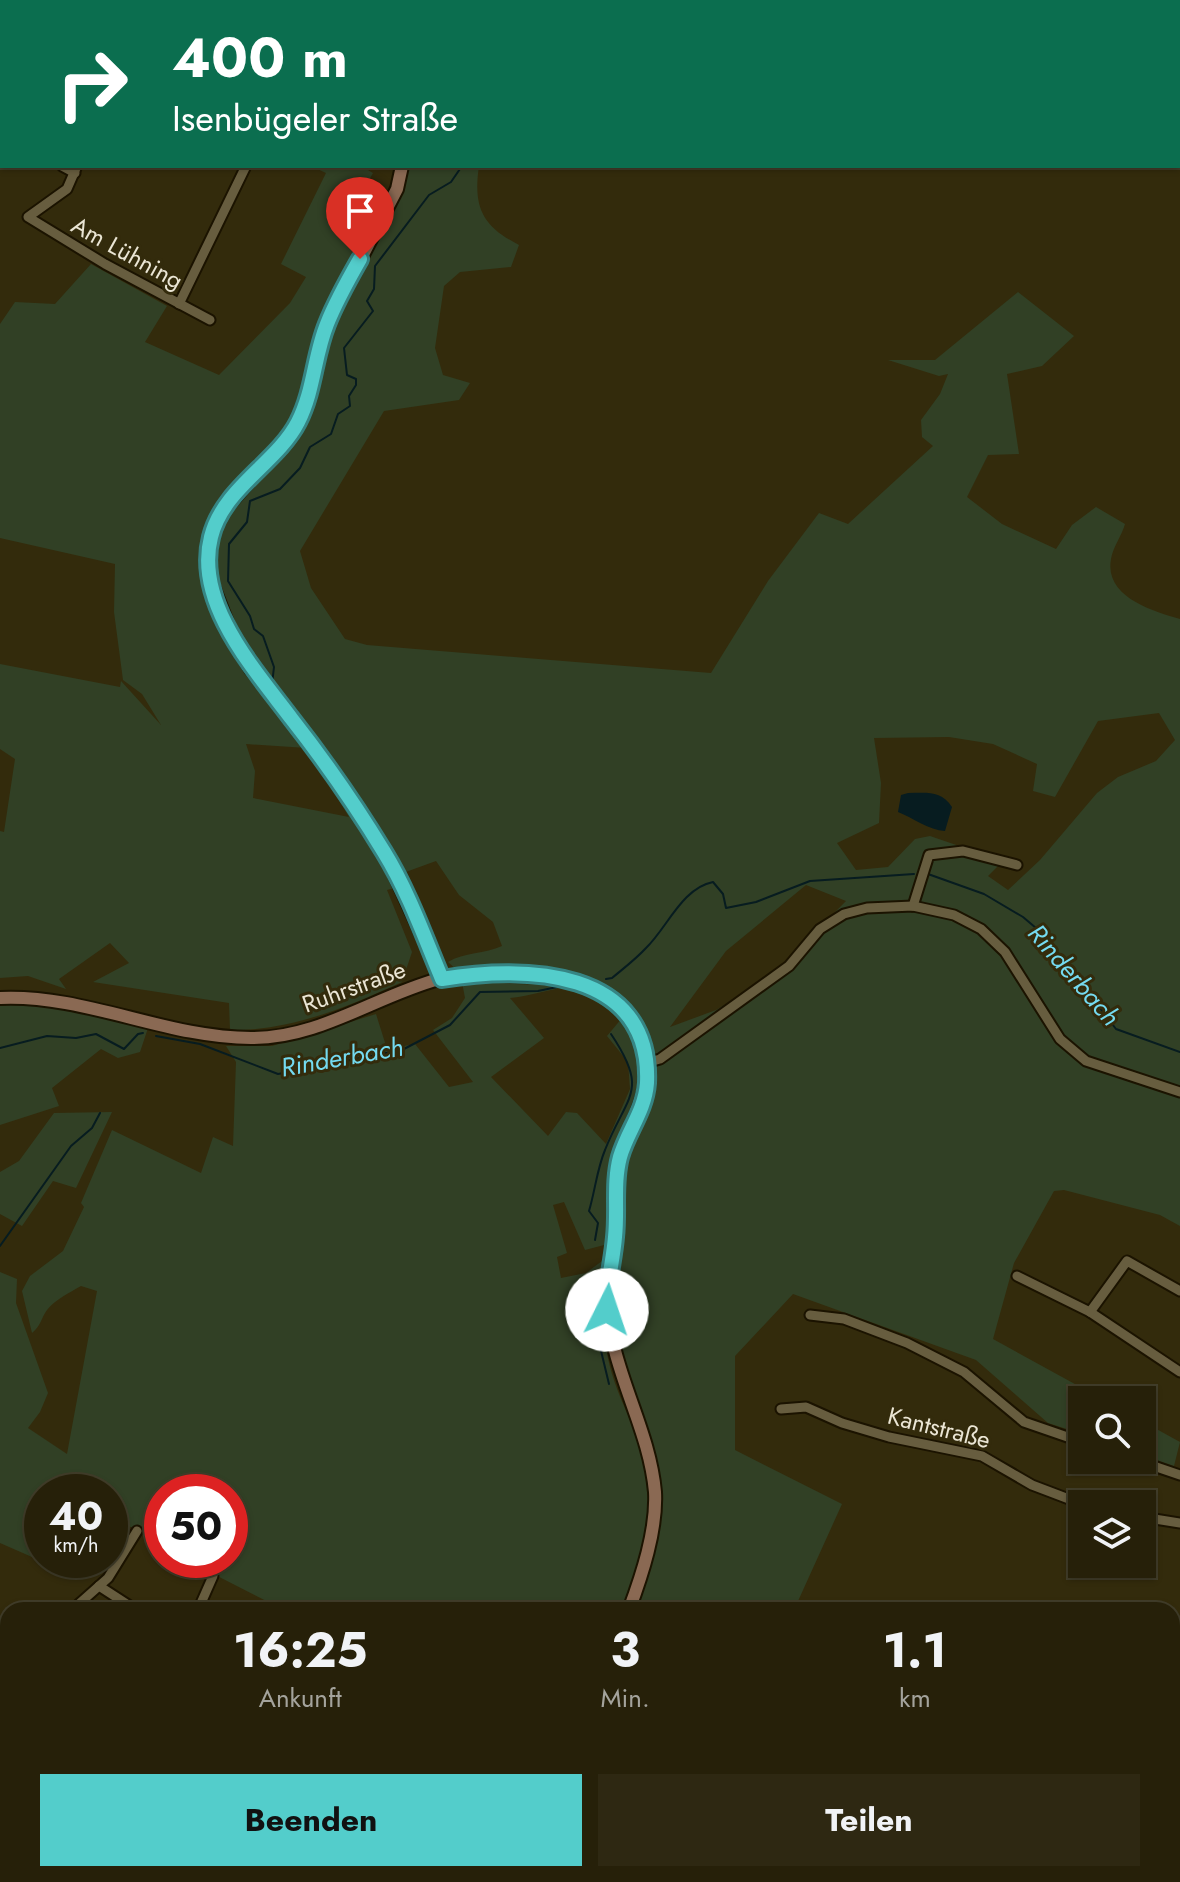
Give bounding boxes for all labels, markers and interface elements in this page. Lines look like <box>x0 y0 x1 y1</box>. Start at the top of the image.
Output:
text: 400 m <box>172 17 348 98</box>
icon: right <box>40 32 144 136</box>
text: Isenbügeler Straße <box>172 92 458 144</box>
pin <box>326 177 394 259</box>
icon: arrive <box>338 189 382 233</box>
street label: Am Lühning <box>65 207 189 298</box>
water label: Rinderbach <box>1019 916 1129 1034</box>
street label: Ruhrstraße <box>297 952 411 1021</box>
water label: Rinderbach <box>278 1028 406 1086</box>
position arrow <box>565 1268 649 1352</box>
map controls <box>1068 1386 1156 1578</box>
button: search <box>1068 1386 1156 1474</box>
street label: Kantstraße <box>884 1398 994 1457</box>
speed limit sign: 50 <box>144 1474 248 1578</box>
text: 40 <box>49 1487 103 1545</box>
button: layers <box>1068 1490 1156 1578</box>
text: km/h <box>53 1531 99 1560</box>
text: 16:25 <box>233 1616 367 1685</box>
text: 3 <box>610 1616 640 1685</box>
text: 1.1 <box>883 1616 947 1685</box>
text: Ankunft <box>259 1679 342 1717</box>
text: Min. <box>600 1679 650 1717</box>
text: km <box>899 1679 931 1717</box>
button: Beenden <box>40 1774 582 1866</box>
button: Teilen <box>598 1774 1140 1866</box>

